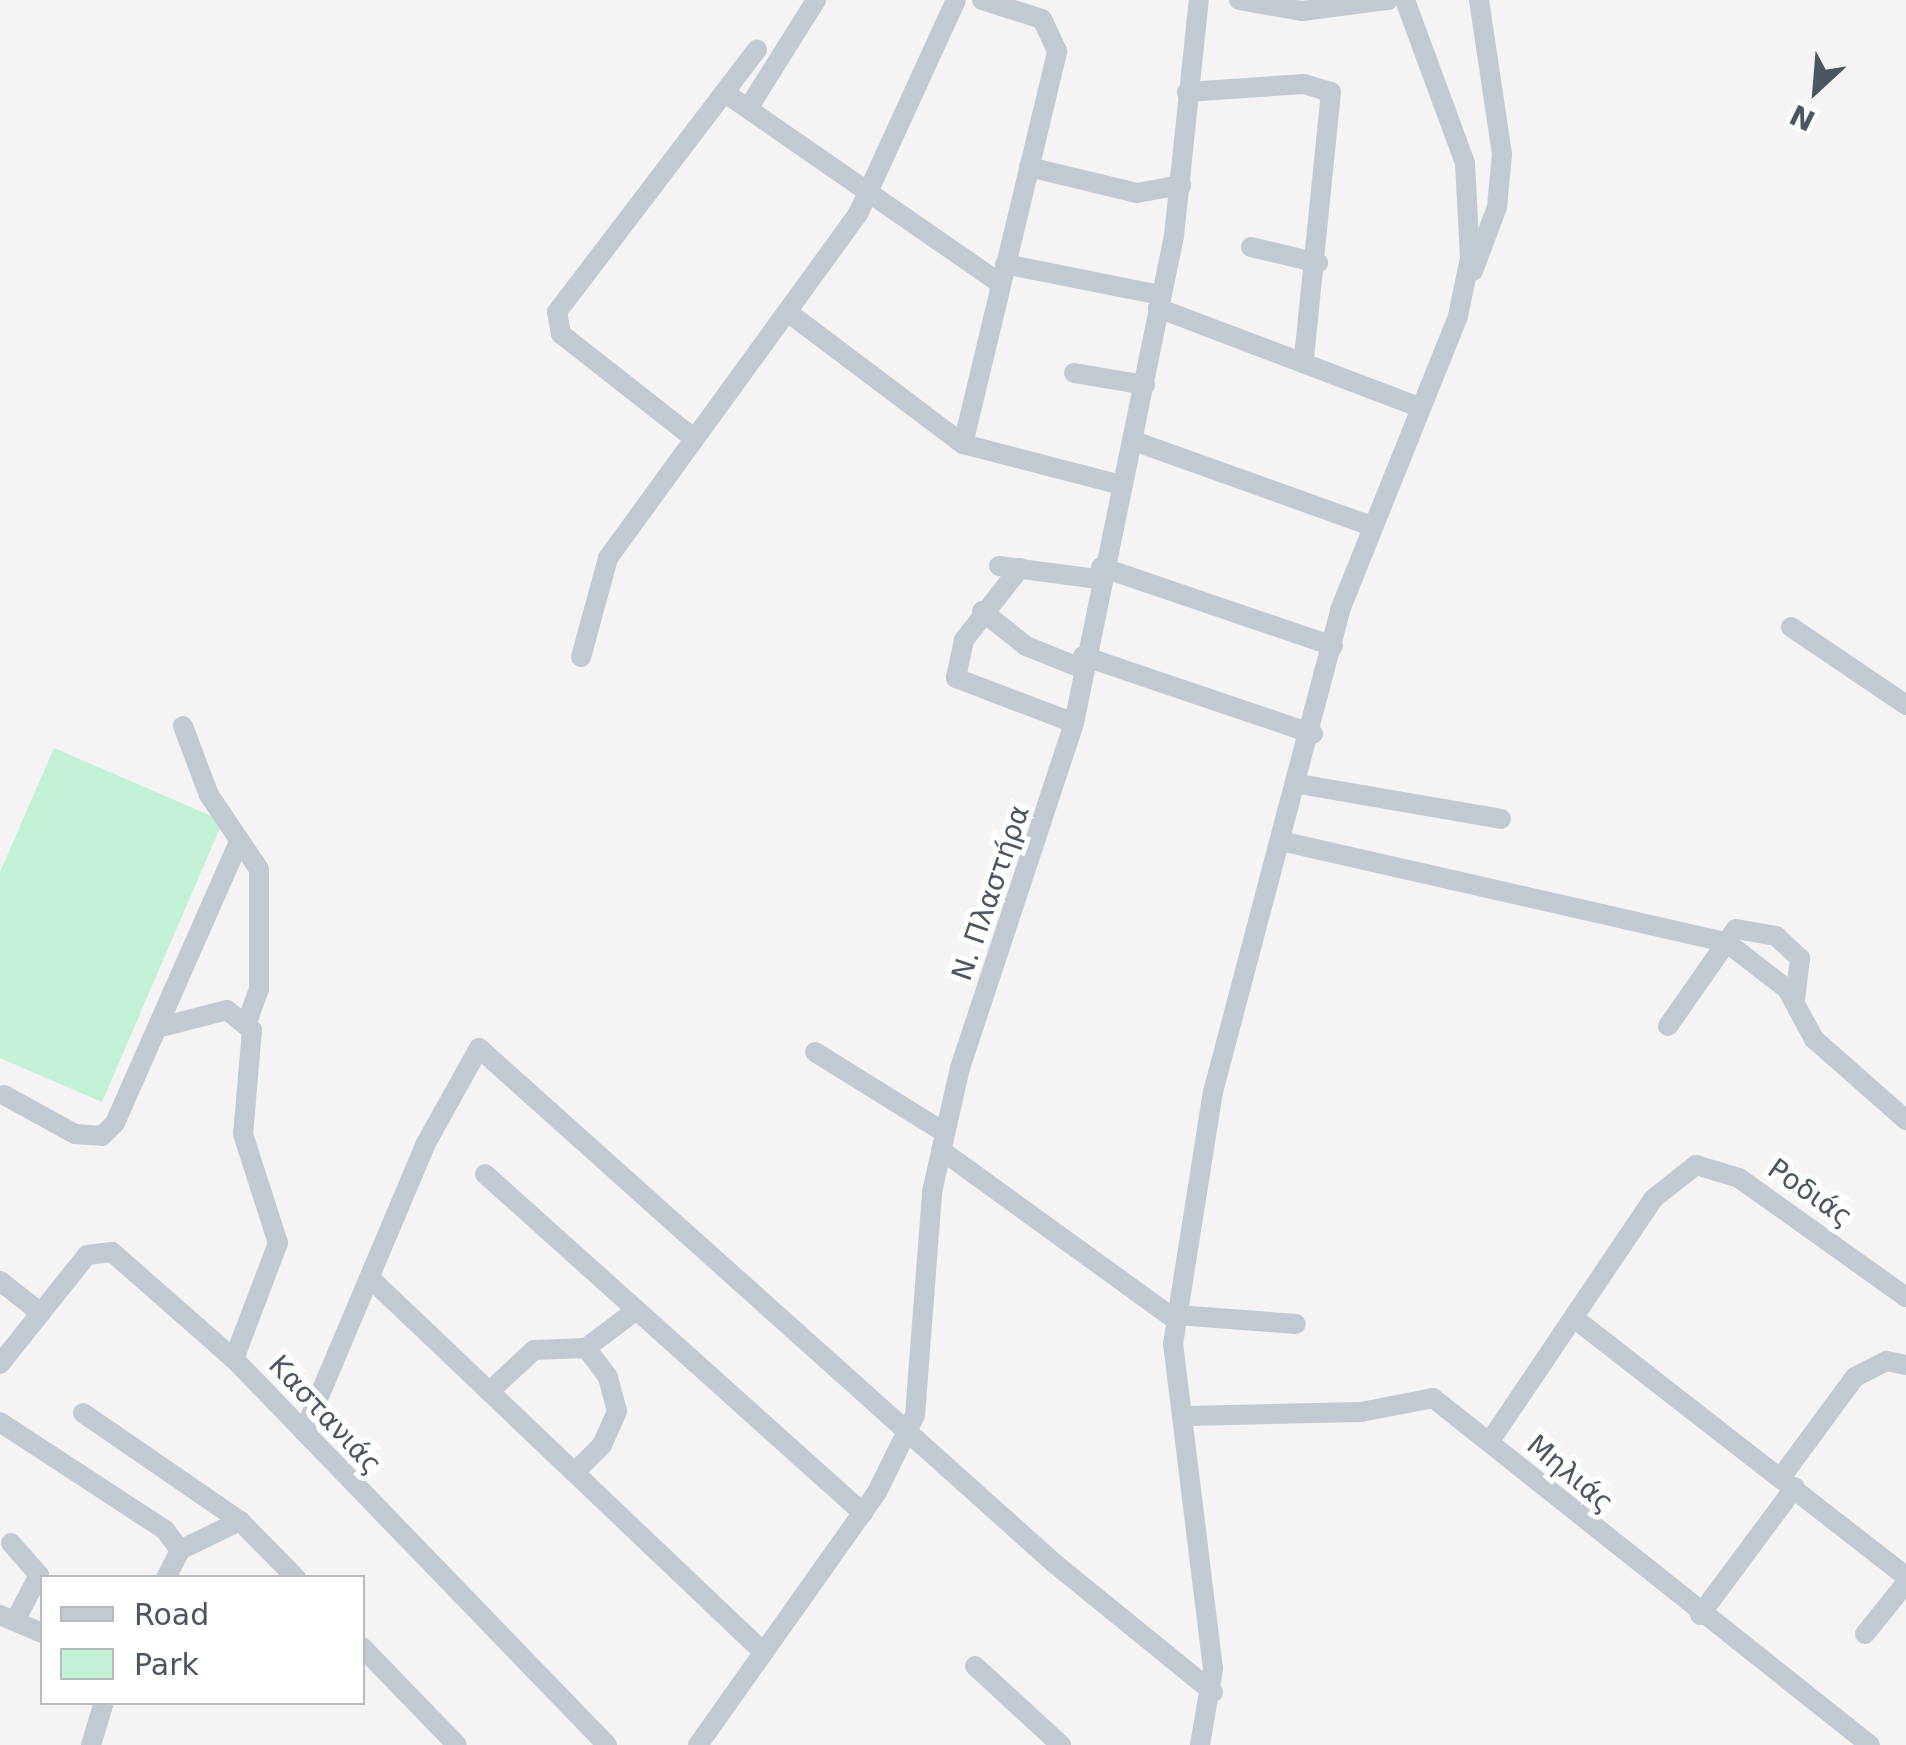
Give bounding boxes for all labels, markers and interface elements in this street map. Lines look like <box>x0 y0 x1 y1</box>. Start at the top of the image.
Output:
north arrow <box>1766 40 1866 140</box>
text: N <box>1785 97 1820 137</box>
street label: Ν. Πλαστήρα <box>945 801 1037 985</box>
street label: Ροδιάς <box>1761 1152 1859 1234</box>
street label: Καστανιάς <box>262 1349 388 1481</box>
street label: Μηλιάς <box>1520 1428 1620 1520</box>
legend <box>40 1575 365 1705</box>
text: Road <box>134 1597 209 1632</box>
text: Park <box>134 1647 199 1682</box>

